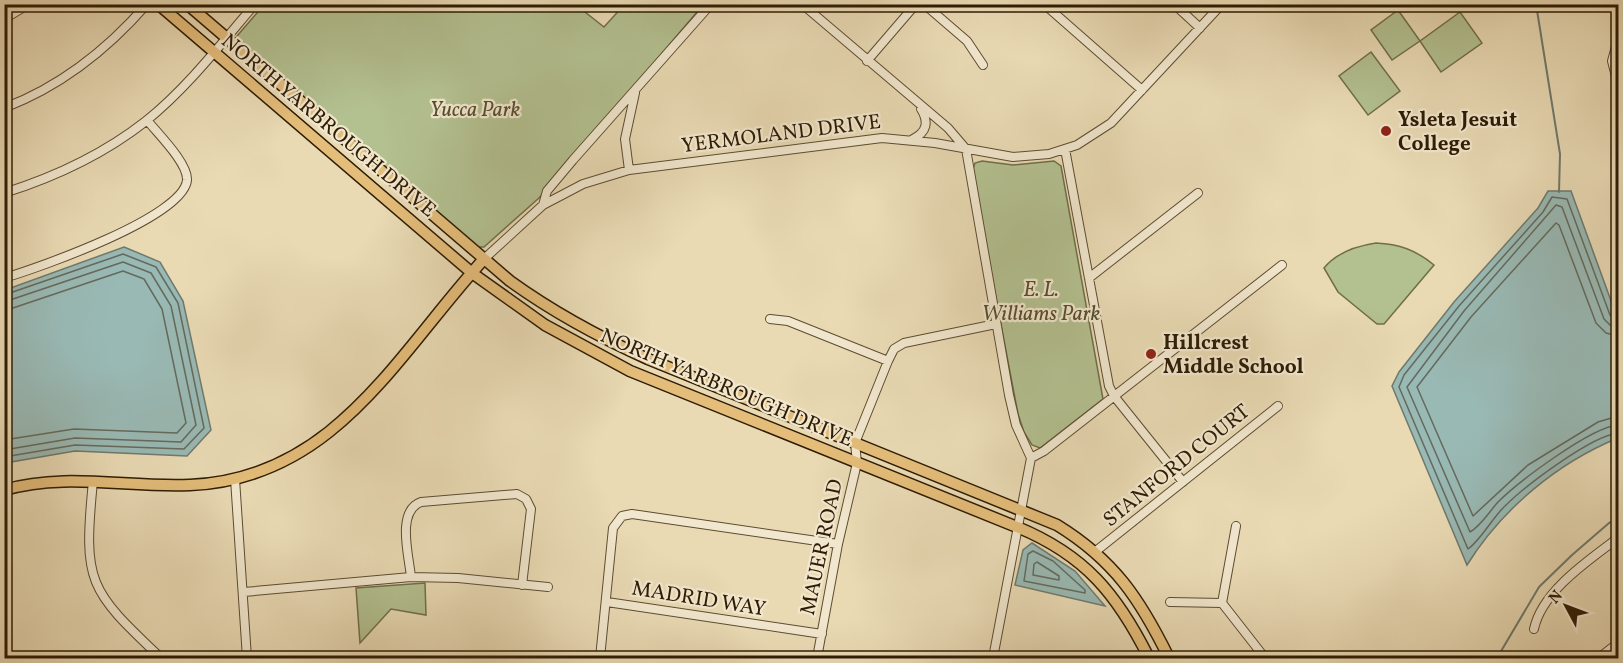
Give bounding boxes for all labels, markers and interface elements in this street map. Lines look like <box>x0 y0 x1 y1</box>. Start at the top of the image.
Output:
street label: NORTH YARBROUGH DRIVE <box>214 28 442 225</box>
park label: Yucca Park <box>430 96 521 125</box>
place label: Ysleta Jesuit College <box>1398 106 1517 159</box>
street label: YERMOLAND DRIVE <box>680 108 883 161</box>
marker: Ysleta Jesuit College <box>1379 124 1393 138</box>
park label: E. L. Williams Park <box>982 276 1101 329</box>
street label: NORTH YARBROUGH DRIVE <box>595 322 857 455</box>
place label: Hillcrest Middle School <box>1163 329 1304 382</box>
marker: Hillcrest Middle School <box>1144 347 1158 361</box>
street label: STANFORD COURT <box>1097 398 1256 534</box>
street label: MAUER ROAD <box>794 477 851 618</box>
street label: MADRID WAY <box>629 575 768 624</box>
north arrow <box>1536 576 1596 636</box>
text: N <box>1544 586 1569 609</box>

